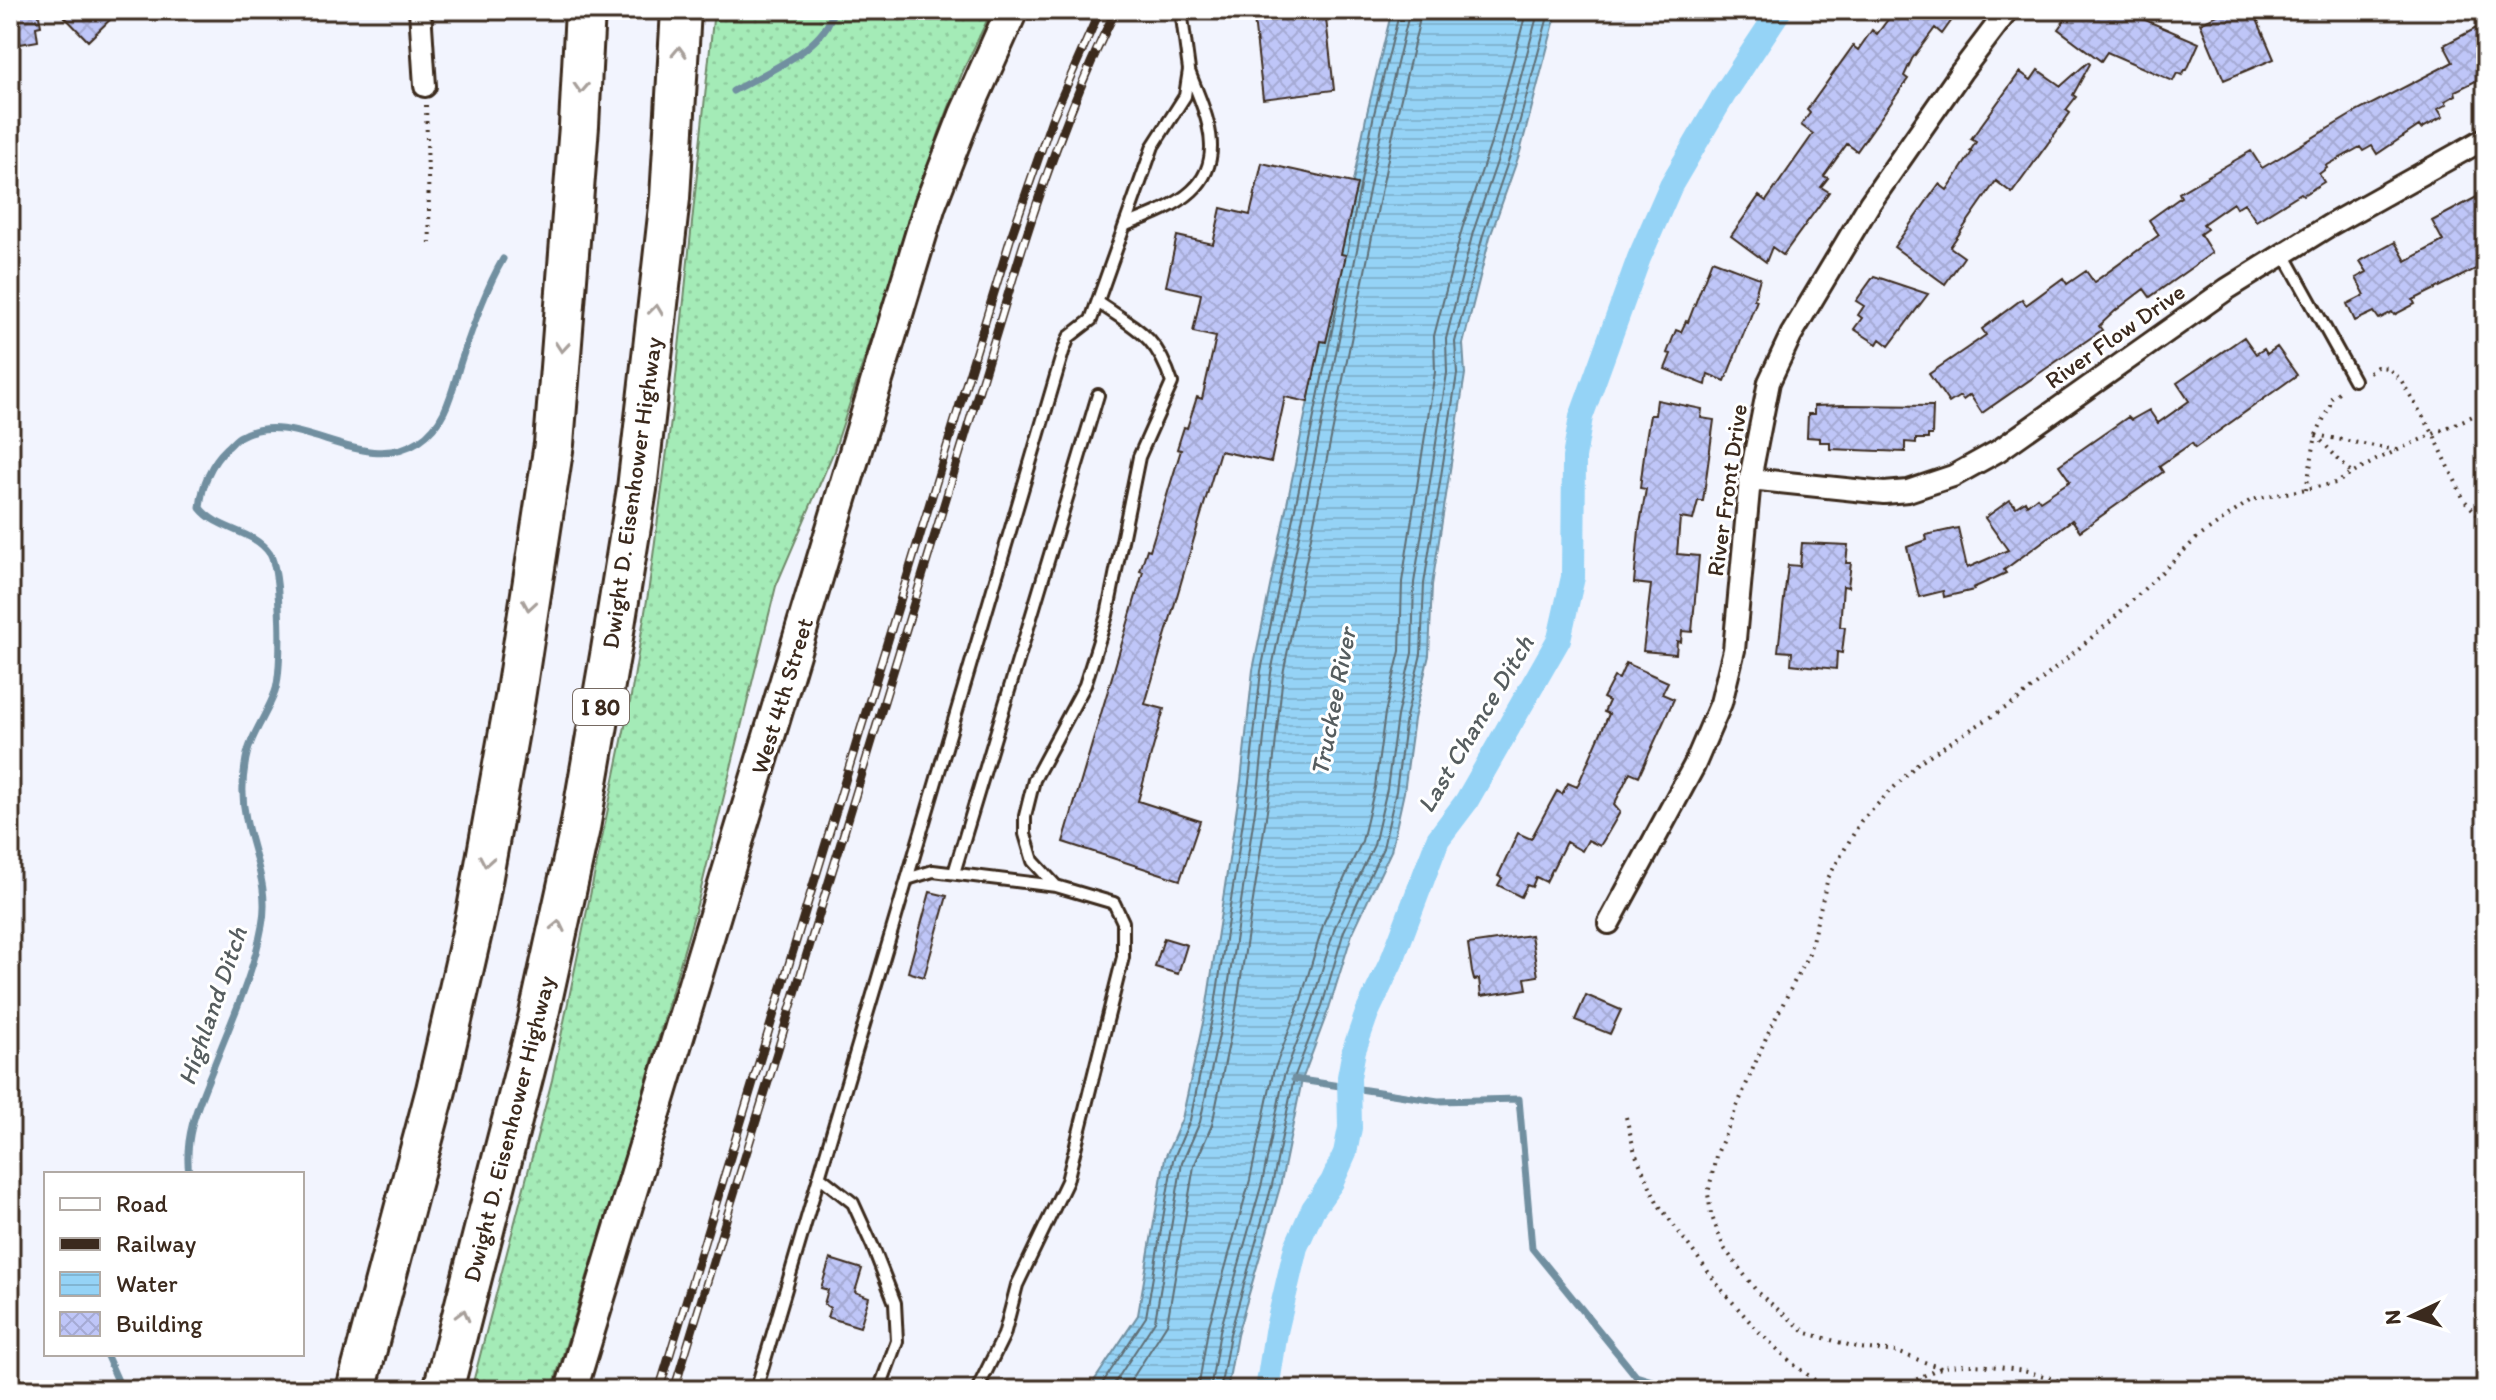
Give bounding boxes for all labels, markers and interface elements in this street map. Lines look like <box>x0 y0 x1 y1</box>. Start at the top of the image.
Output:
one-way arrow <box>671 45 688 58</box>
one-way arrow <box>573 82 590 95</box>
street label: River Flow Drive <box>2039 277 2190 395</box>
one-way arrow <box>648 304 665 317</box>
street label: Dwight D. Eisenhower Highway <box>595 335 668 651</box>
one-way arrow <box>554 341 571 354</box>
street label: River Front Drive <box>1700 402 1753 578</box>
one-way arrow <box>521 598 538 612</box>
street label: West 4th Street <box>744 614 819 777</box>
water label: Truckee River <box>1303 622 1364 779</box>
water label: Last Chance Ditch <box>1409 629 1541 818</box>
road number: I 80 <box>573 689 629 725</box>
one-way arrow <box>478 854 495 868</box>
one-way arrow <box>549 920 566 934</box>
water label: Highland Ditch <box>170 922 254 1089</box>
street label: Dwight D. Eisenhower Highway <box>456 972 561 1285</box>
legend <box>44 1172 304 1356</box>
text: Road <box>116 1189 168 1218</box>
text: Railway <box>116 1229 197 1258</box>
text: Water <box>116 1269 178 1298</box>
north arrow <box>2372 1276 2452 1356</box>
one-way arrow <box>453 1308 470 1322</box>
text: Building <box>116 1309 203 1338</box>
text: N <box>2379 1309 2407 1326</box>

